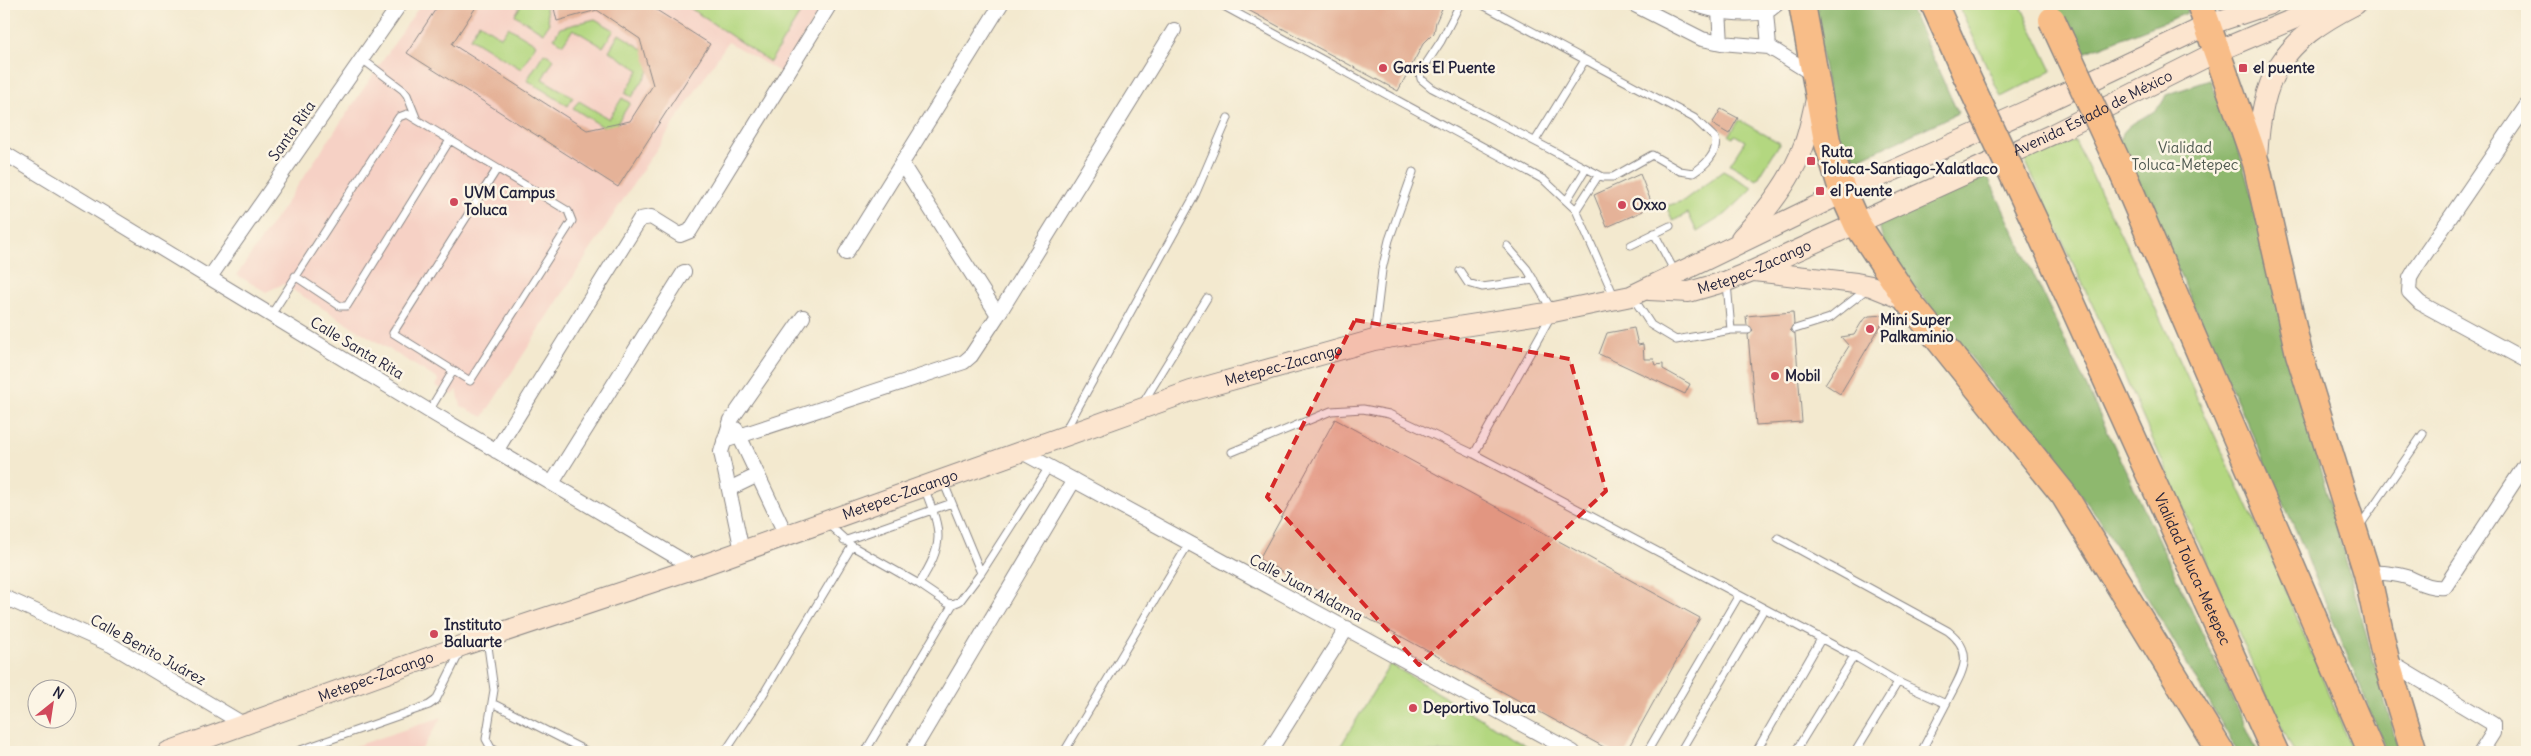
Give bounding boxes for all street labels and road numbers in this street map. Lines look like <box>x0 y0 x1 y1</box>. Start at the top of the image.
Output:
street label: Avenida Estado de México <box>2010 66 2175 160</box>
street label: Santa Rita <box>264 97 319 164</box>
street label: Metepec-Zacango <box>1695 235 1814 298</box>
street label: Calle Santa Rita <box>307 312 408 383</box>
street label: Metepec-Zacango <box>1222 339 1344 390</box>
street label: Metepec-Zacango <box>840 465 960 524</box>
street label: Vialidad Toluca-Metepec <box>2150 490 2236 648</box>
street label: Calle Juan Aldama <box>1246 550 1367 626</box>
street label: Calle Benito Juárez <box>87 610 209 689</box>
street label: Metepec-Zacango <box>315 647 436 706</box>

